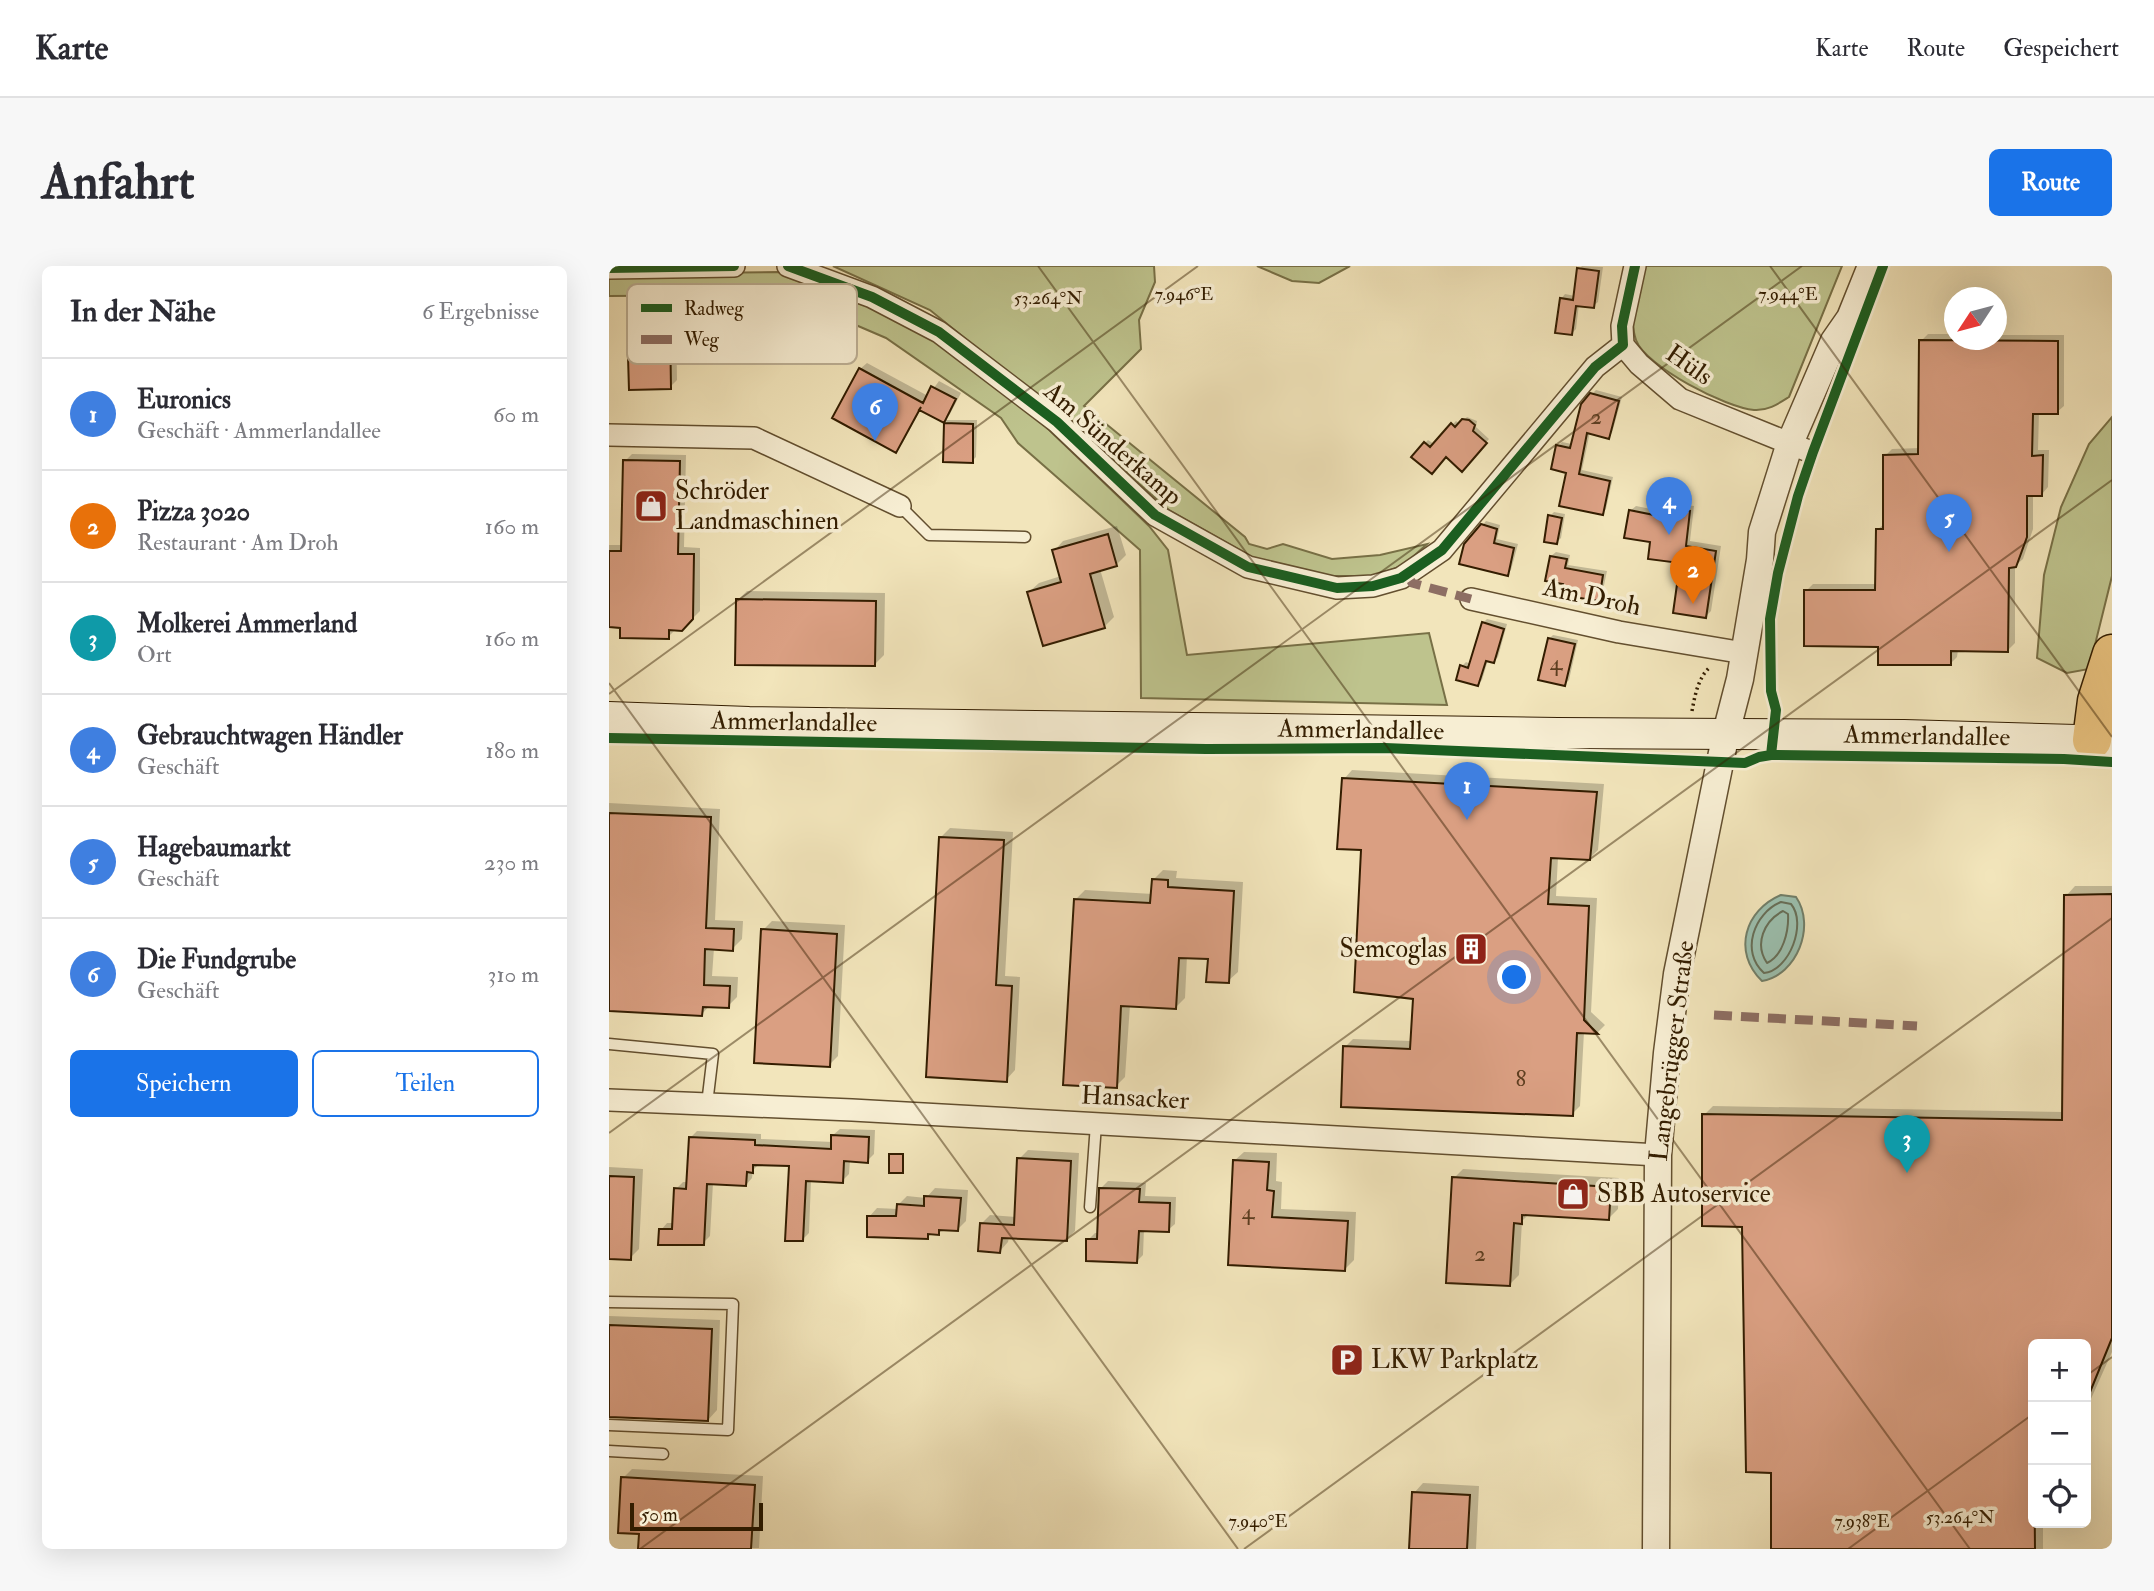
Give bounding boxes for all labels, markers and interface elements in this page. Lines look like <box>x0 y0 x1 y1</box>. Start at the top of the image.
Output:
text: Karte <box>35 28 108 69</box>
text: Karte <box>1815 33 1868 64</box>
text: Route <box>1906 33 1965 64</box>
text: Gespeichert <box>2003 33 2119 64</box>
button: Route <box>1989 149 2112 216</box>
text: Anfahrt <box>42 152 194 213</box>
text: 7.946°E <box>1155 283 1213 306</box>
text: 7.944°E <box>1758 283 1818 306</box>
legend <box>627 284 857 364</box>
text: 53.264°N <box>1014 287 1082 310</box>
north arrow <box>1944 287 2007 350</box>
text: In der Nähe <box>70 293 215 330</box>
text: 6 Ergebnisse <box>422 297 539 326</box>
text: Radweg <box>684 297 744 321</box>
text: Weg <box>683 328 720 352</box>
street label: Hüls <box>1659 338 1719 393</box>
street label: Am Sünderkamp <box>1036 375 1189 513</box>
pin: 6 <box>852 383 898 441</box>
text: Euronics <box>137 384 231 416</box>
text: 1 <box>89 400 97 429</box>
text: 60 m <box>493 400 539 429</box>
house number: 2 <box>1590 402 1602 431</box>
text: Geschäft · Ammerlandallee <box>137 416 381 445</box>
place label: Schröder Landmaschinen <box>675 475 839 537</box>
pin: 4 <box>1646 477 1692 535</box>
shop icon: Schröder Landmaschinen <box>632 487 670 525</box>
pin: 5 <box>1926 494 1972 552</box>
text: Pizza 3020 <box>137 496 250 528</box>
text: 2 <box>87 512 99 541</box>
text: 160 m <box>485 512 539 541</box>
text: Restaurant · Am Droh <box>137 528 339 557</box>
pin: 2 <box>1670 546 1716 604</box>
street label: Am Droh <box>1539 571 1644 623</box>
text: Molkerei Ammerland <box>137 608 357 640</box>
text: 3 <box>89 624 97 653</box>
text: 160 m <box>485 624 539 653</box>
text: Ort <box>137 640 172 669</box>
house number: 4 <box>1550 648 1564 677</box>
street label: Ammerlandallee <box>710 705 878 739</box>
street label: Ammerlandallee <box>1277 713 1445 747</box>
street label: Ammerlandallee <box>1843 719 2011 753</box>
text: Gebrauchtwagen Händler <box>137 720 403 752</box>
text: 4 <box>87 736 99 765</box>
text: 180 m <box>486 736 539 765</box>
text: Geschäft <box>137 752 220 781</box>
pin: 1 <box>1444 762 1490 820</box>
text: Hagebaumarkt <box>137 832 291 864</box>
text: 5 <box>88 848 98 877</box>
text: 230 m <box>484 848 539 877</box>
text: Geschäft <box>137 864 220 893</box>
building icon: Semcoglas <box>1452 930 1490 968</box>
place label: Semcoglas <box>1340 933 1447 965</box>
street label: Langebrügger Straße <box>1643 939 1701 1163</box>
text: Die Fundgrube <box>137 944 296 976</box>
text: 6 <box>87 960 99 989</box>
text: 310 m <box>488 960 539 989</box>
your location <box>1497 960 1531 994</box>
text: Geschäft <box>137 976 220 1005</box>
button: Speichern <box>70 1050 298 1117</box>
button: Teilen <box>312 1050 539 1117</box>
house number: 8 <box>1516 1064 1527 1093</box>
street label: Hansacker <box>1080 1079 1190 1117</box>
pin: 3 <box>1884 1115 1930 1173</box>
shop icon: SBB Autoservice <box>1554 1175 1592 1213</box>
place label: SBB Autoservice <box>1597 1178 1771 1210</box>
house number: 4 <box>1242 1197 1256 1226</box>
house number: 2 <box>1474 1239 1486 1268</box>
map controls <box>2028 1339 2091 1528</box>
button: + <box>2028 1339 2091 1402</box>
parking icon: LKW Parkplatz <box>1328 1341 1366 1379</box>
place label: LKW Parkplatz <box>1371 1344 1538 1377</box>
button: − <box>2028 1402 2091 1465</box>
button: locate <box>2028 1465 2091 1528</box>
scale bar <box>630 1500 763 1532</box>
text: 50 m <box>641 1503 678 1527</box>
text: 53.264°N <box>1926 1506 1994 1529</box>
text: 7.940°E <box>1229 1510 1287 1533</box>
text: 7.938°E <box>1834 1510 1890 1533</box>

